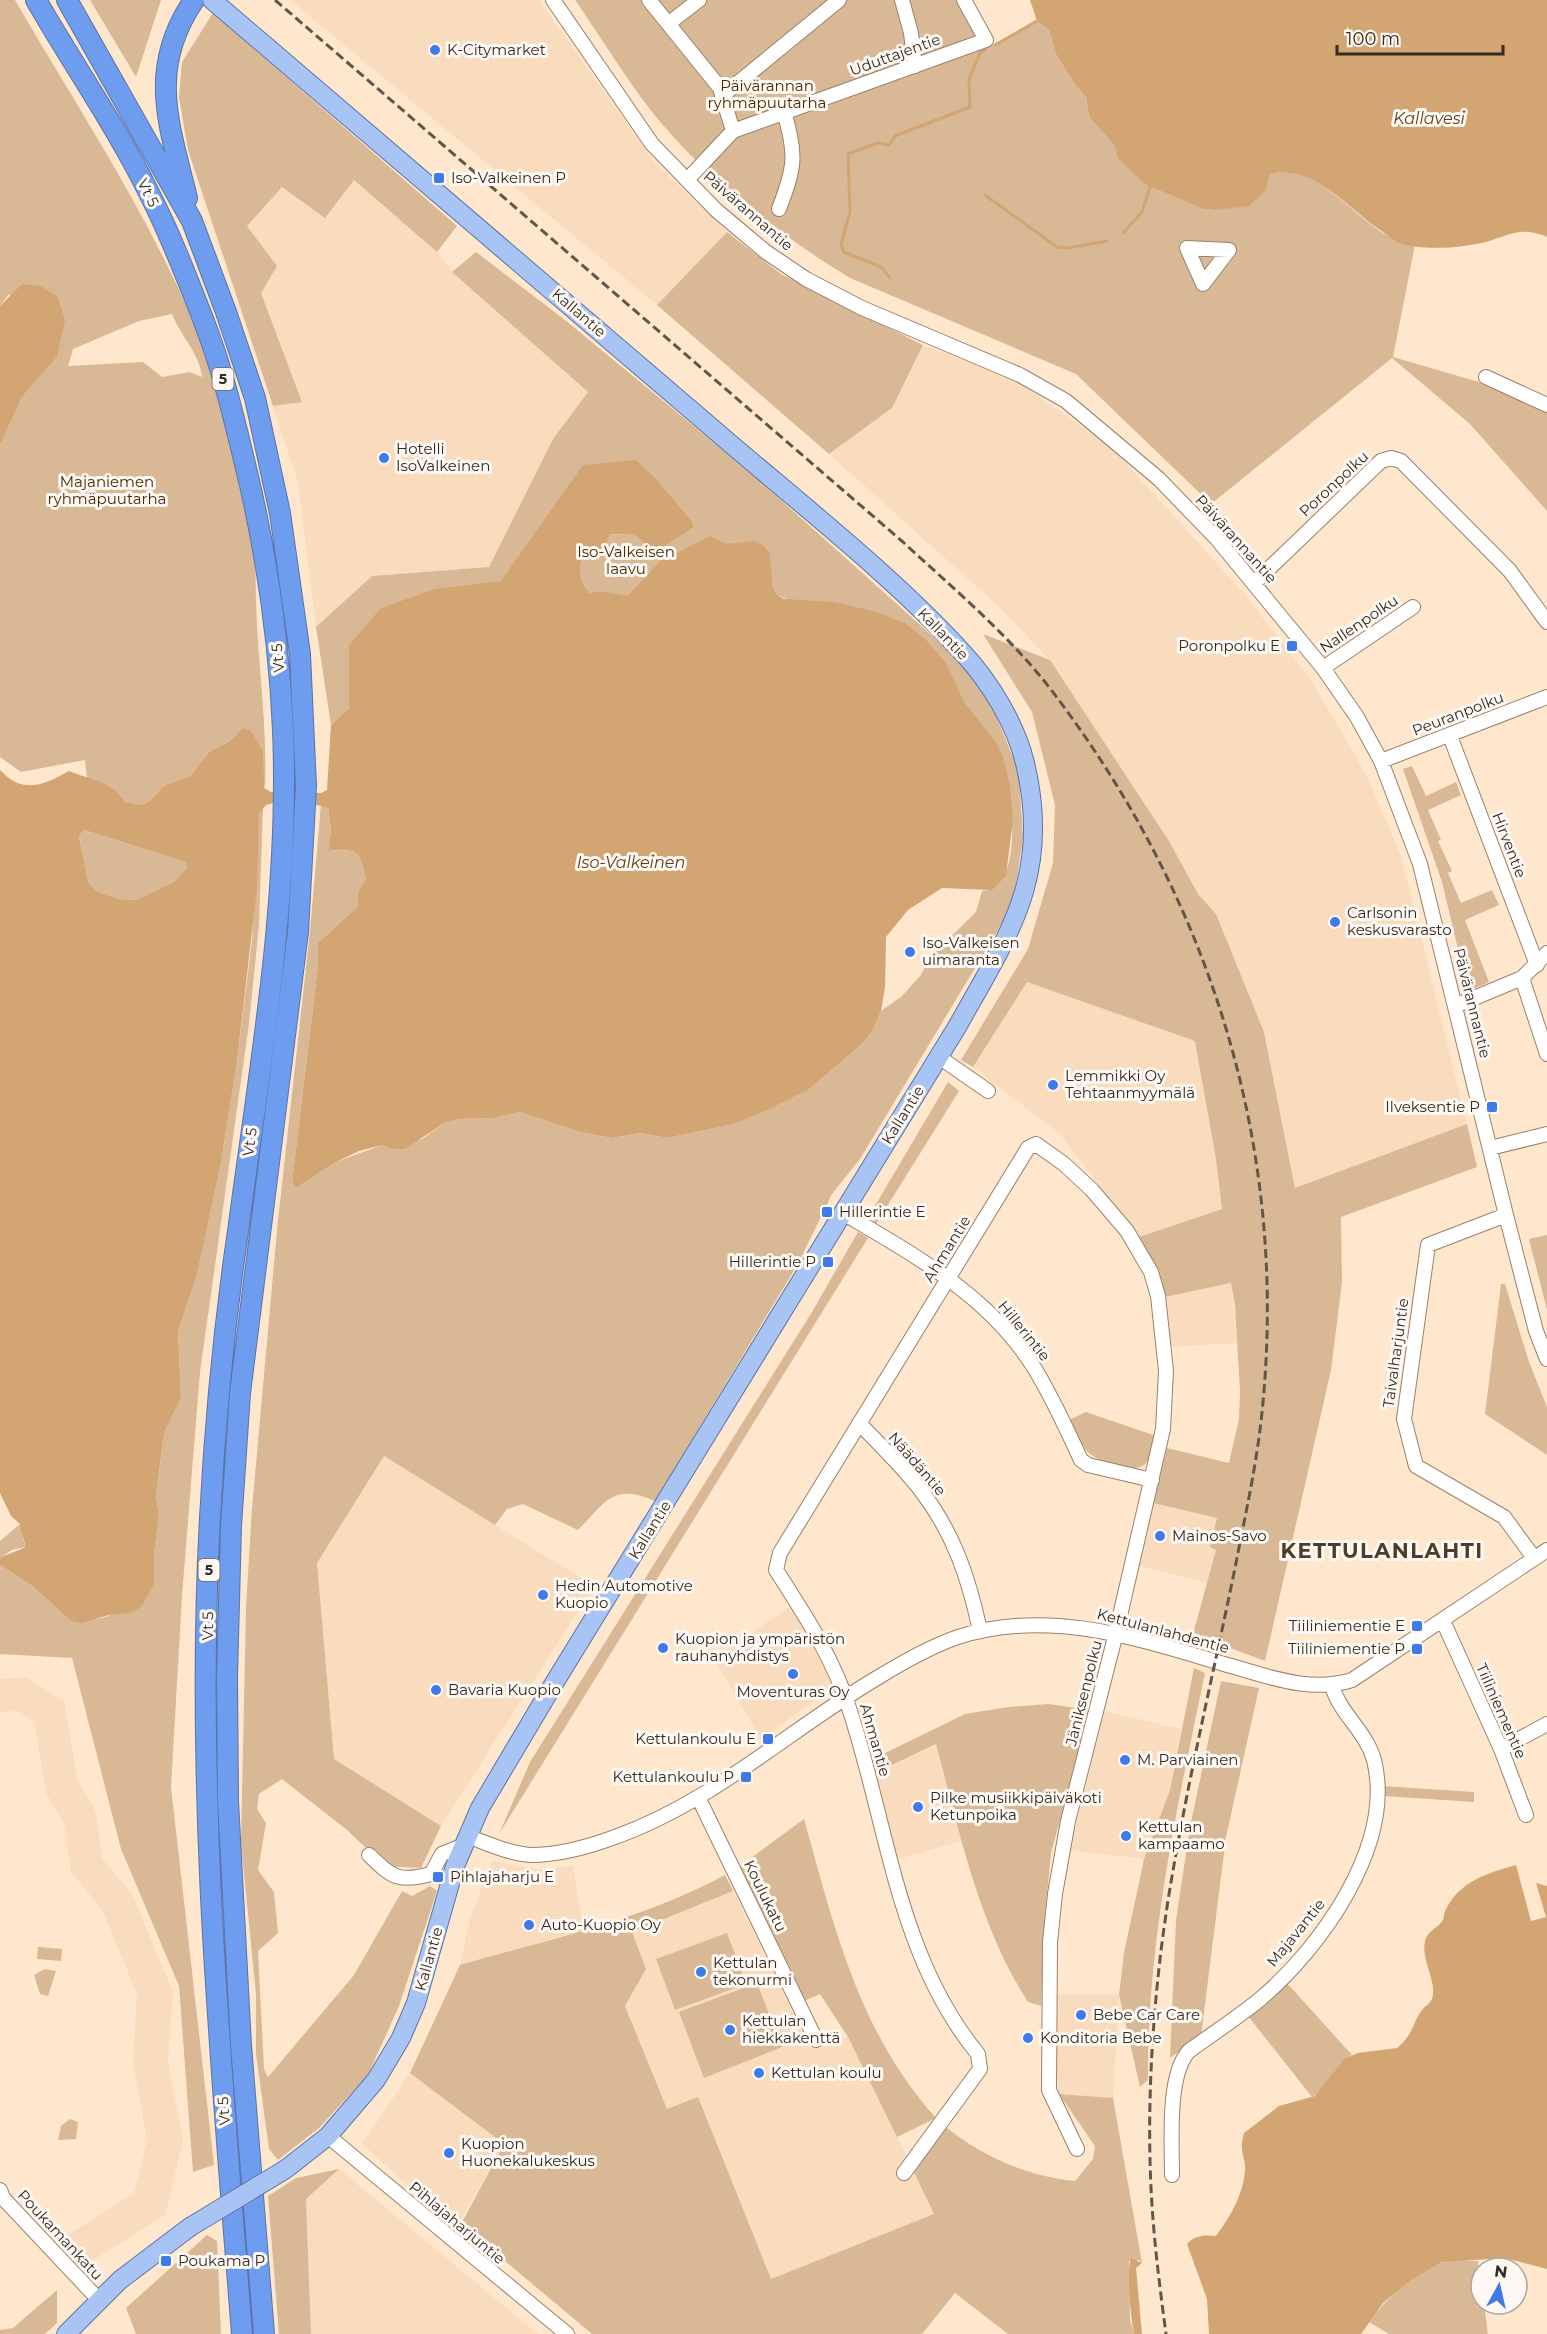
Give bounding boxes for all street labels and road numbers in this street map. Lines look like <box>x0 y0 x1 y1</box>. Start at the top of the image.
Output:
street label: Uduttajentie <box>847 29 943 80</box>
street label: Päivärannantie <box>700 166 797 255</box>
street label: Vt 5 <box>133 176 163 210</box>
street label: Kallantie <box>548 284 610 341</box>
road number: 5 <box>212 368 234 390</box>
street label: Poronpolku <box>1295 447 1372 521</box>
street label: Päivärannantie <box>1192 490 1281 587</box>
street label: Nallenpolku <box>1316 590 1402 657</box>
street label: Kallantie <box>914 603 973 664</box>
street label: Vt 5 <box>267 643 288 673</box>
street label: Peuranpolku <box>1409 687 1506 740</box>
street label: Hirventie <box>1488 809 1531 880</box>
street label: Päivärannantie <box>1450 946 1495 1060</box>
street label: Kallantie <box>877 1082 928 1148</box>
street label: Vt 5 <box>238 1126 261 1158</box>
street label: Ahmantie <box>919 1212 975 1286</box>
street label: Hillerintie <box>994 1296 1055 1365</box>
street label: Taivalharjuntie <box>1378 1297 1413 1409</box>
street label: Näädäntie <box>885 1428 950 1499</box>
street label: Kallantie <box>624 1497 675 1563</box>
road number: 5 <box>198 1559 220 1581</box>
street label: Kettulanlahdentie <box>1095 1604 1231 1657</box>
street label: Vt 5 <box>198 1611 217 1641</box>
street label: Jäniksenpolku <box>1061 1638 1106 1749</box>
street label: Tiiliniementie <box>1472 1660 1531 1761</box>
street label: Ahmantie <box>856 1701 895 1779</box>
street label: Koulukatu <box>740 1857 791 1935</box>
street label: Majavantie <box>1262 1895 1329 1971</box>
street label: Kallantie <box>410 1925 447 1993</box>
street label: Vt 5 <box>213 2096 234 2126</box>
street label: Pihlajaharjuntie <box>406 2177 509 2268</box>
street label: Poukamankatu <box>14 2186 107 2284</box>

